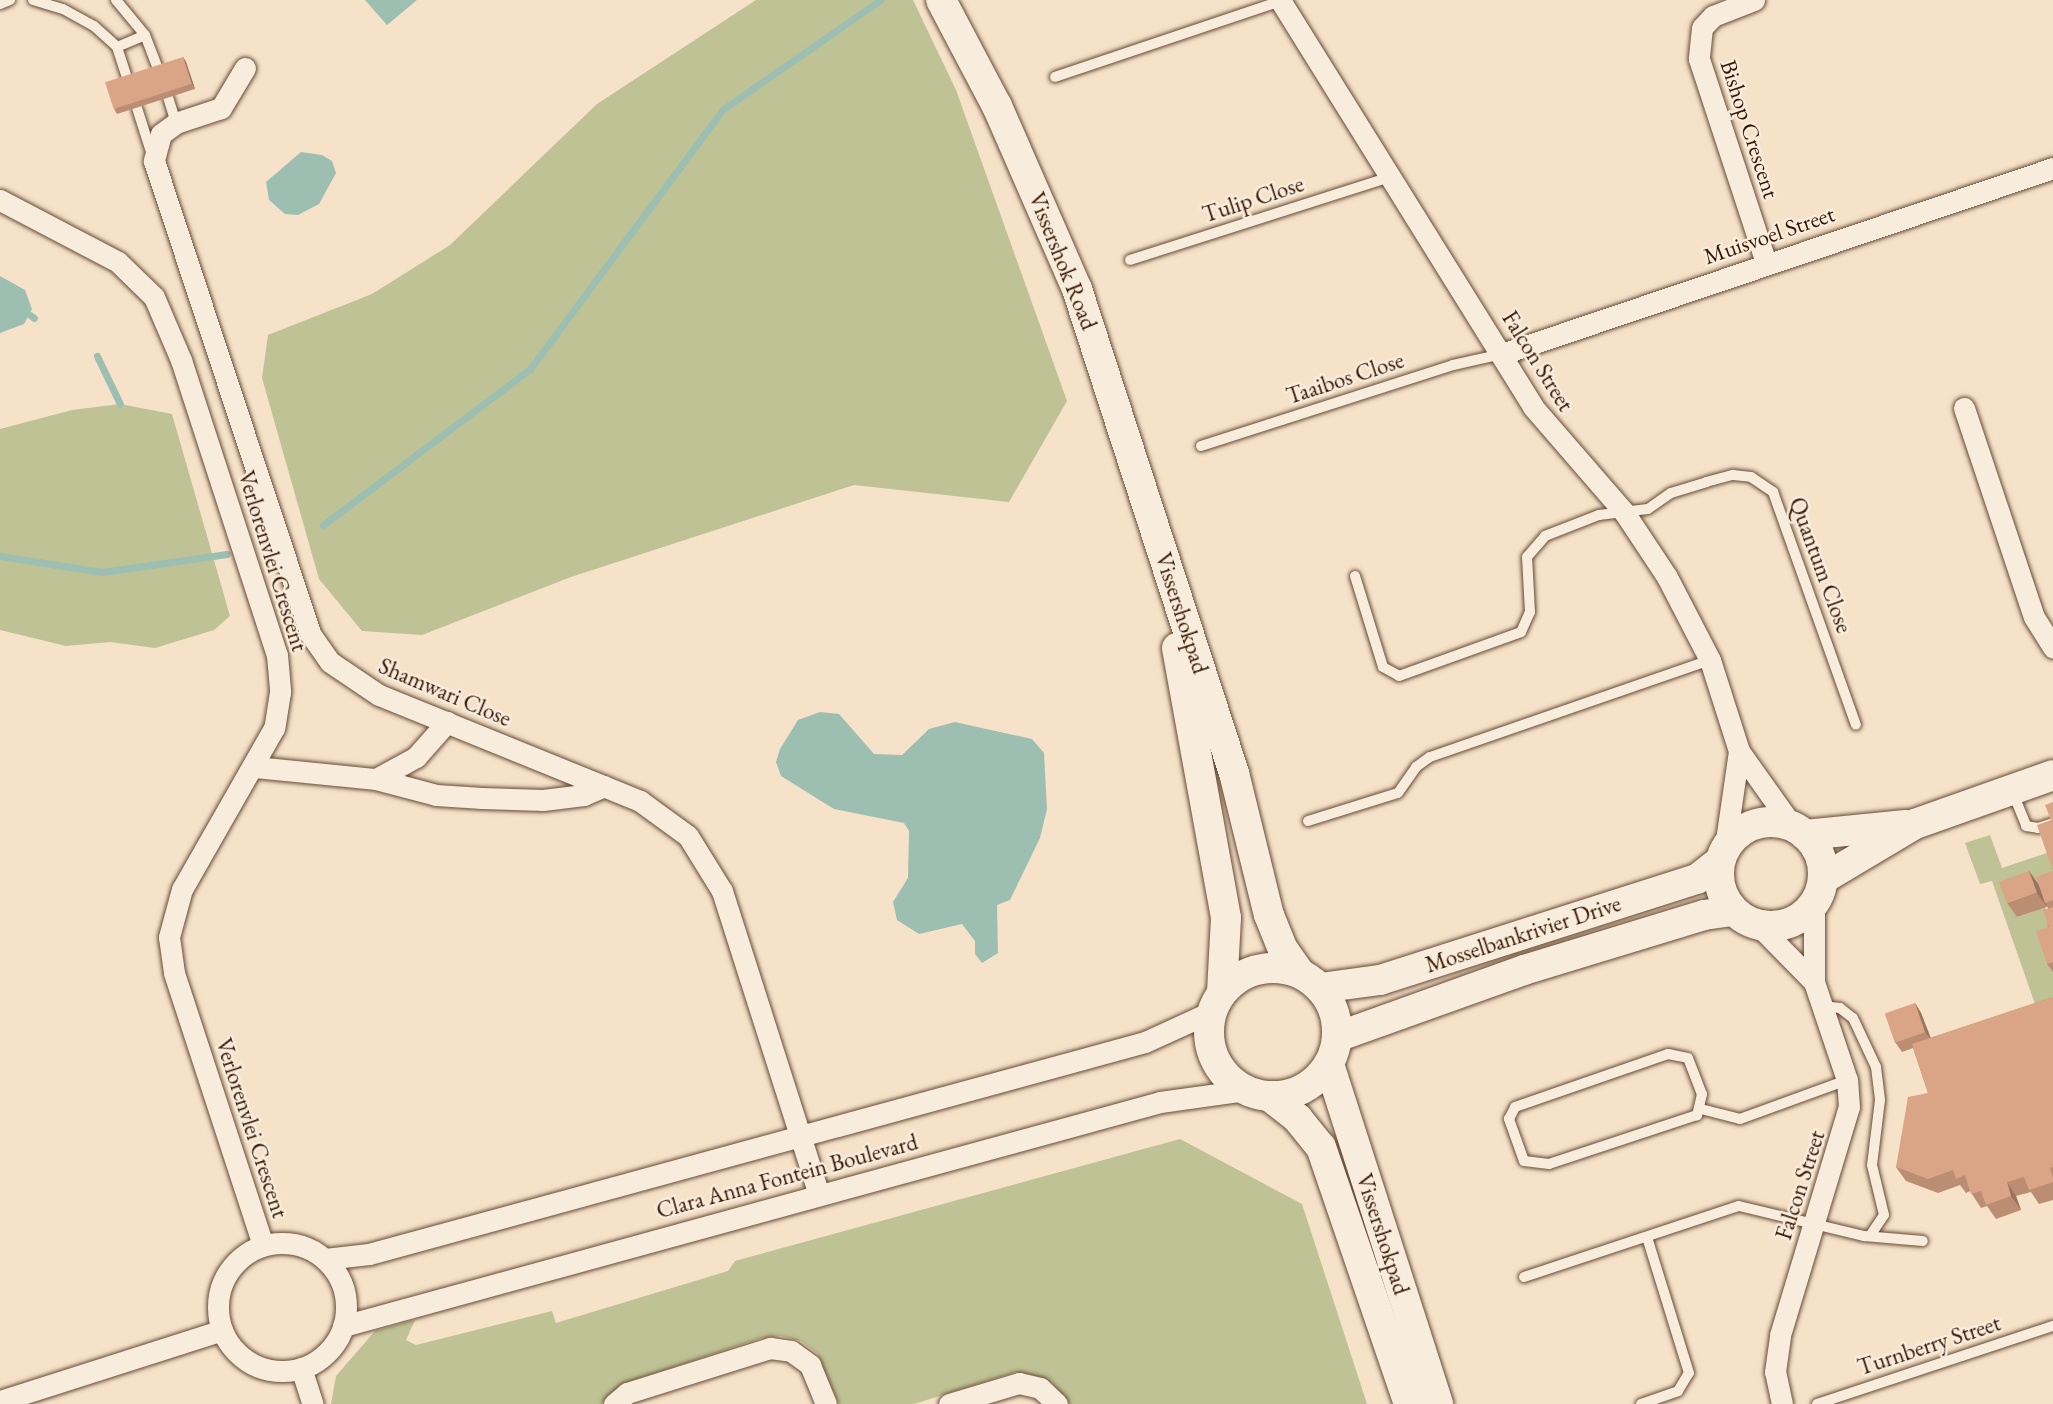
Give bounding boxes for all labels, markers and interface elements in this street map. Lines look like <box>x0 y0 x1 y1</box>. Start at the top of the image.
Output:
street label: Bishop Crescent <box>1715 56 1785 202</box>
street label: Tulip Close <box>1199 170 1307 228</box>
street label: Vissershok Road <box>1023 188 1103 334</box>
street label: Muisvoel Street <box>1700 200 1838 270</box>
street label: Falcon Street <box>1496 306 1580 416</box>
street label: Taaibos Close <box>1283 346 1407 410</box>
street label: Verlorenvlei Crescent <box>232 467 314 655</box>
street label: Quantum Close <box>1784 493 1858 637</box>
street label: Vissershokpad <box>1149 549 1215 677</box>
street label: Shamwari Close <box>375 652 515 732</box>
street label: Mosselbankrivier Drive <box>1422 889 1624 979</box>
street label: Verlorenvlei Crescent <box>210 1035 294 1221</box>
street label: Falcon Street <box>1769 1127 1831 1243</box>
street label: Clara Anna Fontein Boulevard <box>653 1128 921 1224</box>
street label: Vissershokpad <box>1350 1170 1416 1298</box>
street label: Turnberry Street <box>1854 1309 2004 1381</box>

